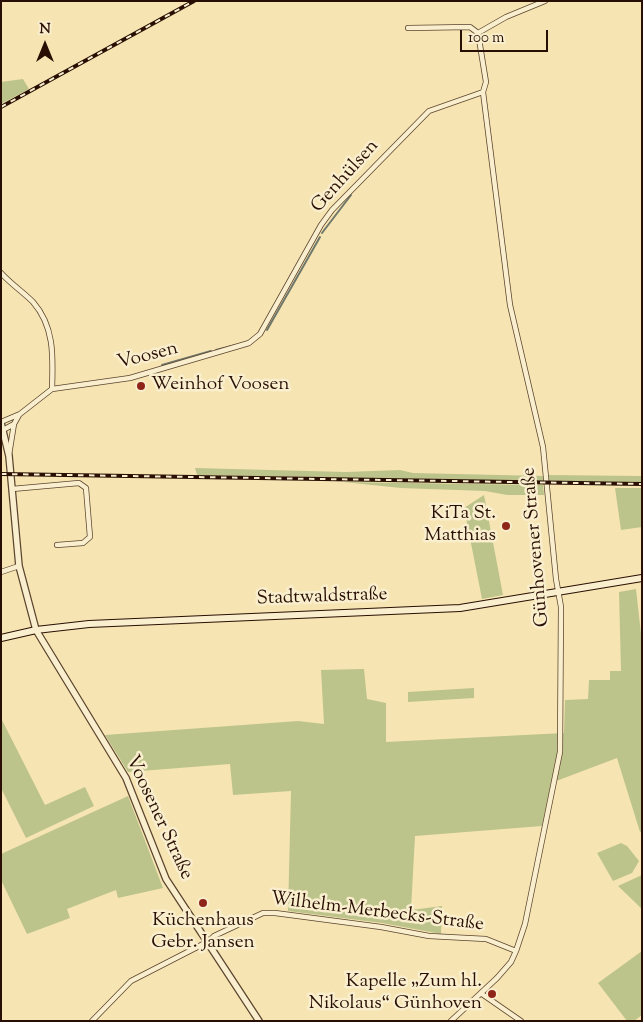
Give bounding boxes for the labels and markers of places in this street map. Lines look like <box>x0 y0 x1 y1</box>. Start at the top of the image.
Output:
place label: Weinhof Voosen <box>151 375 289 397</box>
marker: Weinhof Voosen <box>135 380 147 392</box>
place label: KiTa St. Matthias <box>424 504 496 548</box>
marker: KiTa St. Matthias <box>500 520 512 532</box>
marker: Küchenhaus Gebr. Jansen <box>197 897 209 909</box>
place label: Küchenhaus Gebr. Jansen <box>151 911 255 955</box>
place label: Kapelle „Zum hl. Nikolaus“ Günhoven <box>309 972 482 1016</box>
marker: Kapelle „Zum hl. Nikolaus“ Günhoven <box>486 988 498 1000</box>

